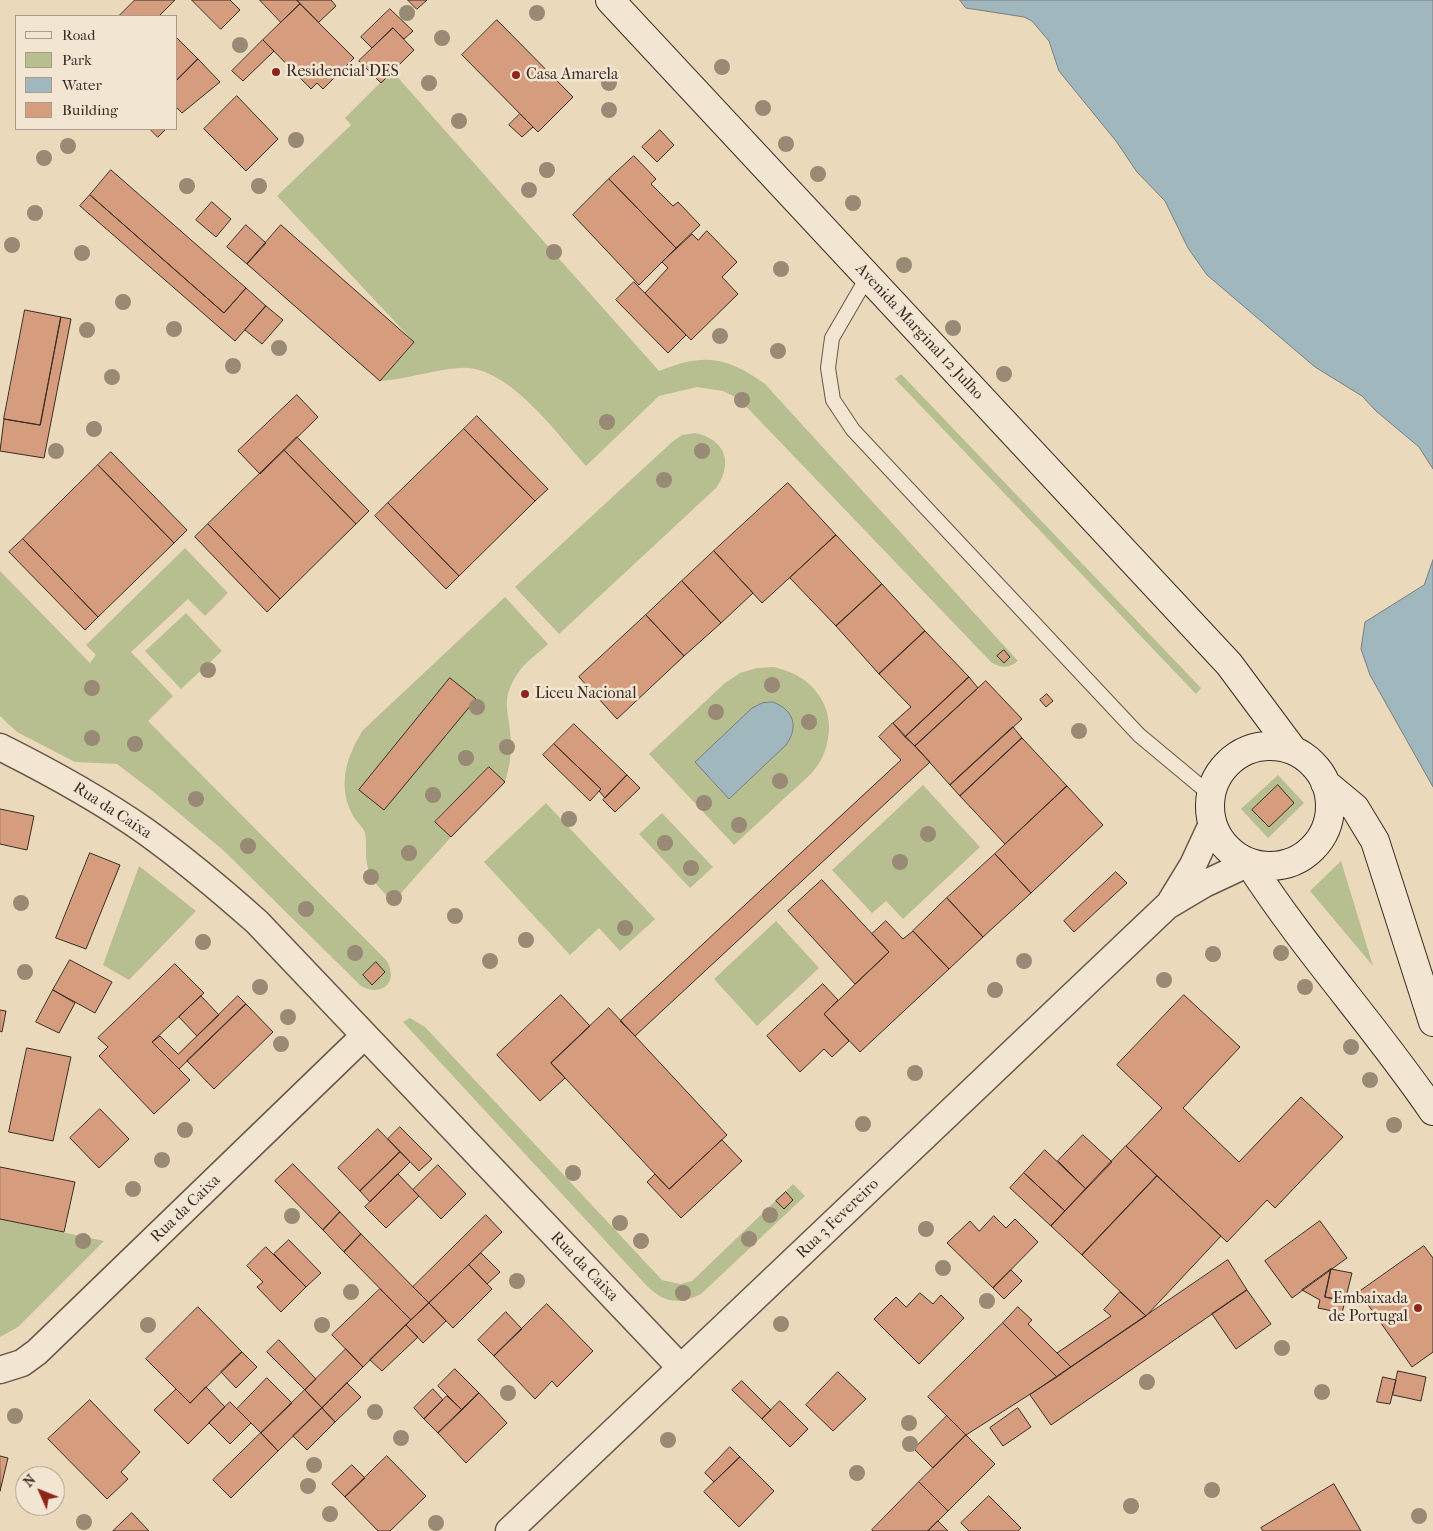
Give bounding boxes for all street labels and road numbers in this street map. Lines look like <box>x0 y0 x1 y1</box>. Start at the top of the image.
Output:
street label: Avenida Marginal 12 Julho <box>851 260 987 404</box>
street label: Rua da Caixa <box>69 779 155 843</box>
street label: Rua da Caixa <box>147 1171 225 1247</box>
street label: Rua 3 Fevereiro <box>793 1175 883 1263</box>
street label: Rua da Caixa <box>546 1228 622 1306</box>

